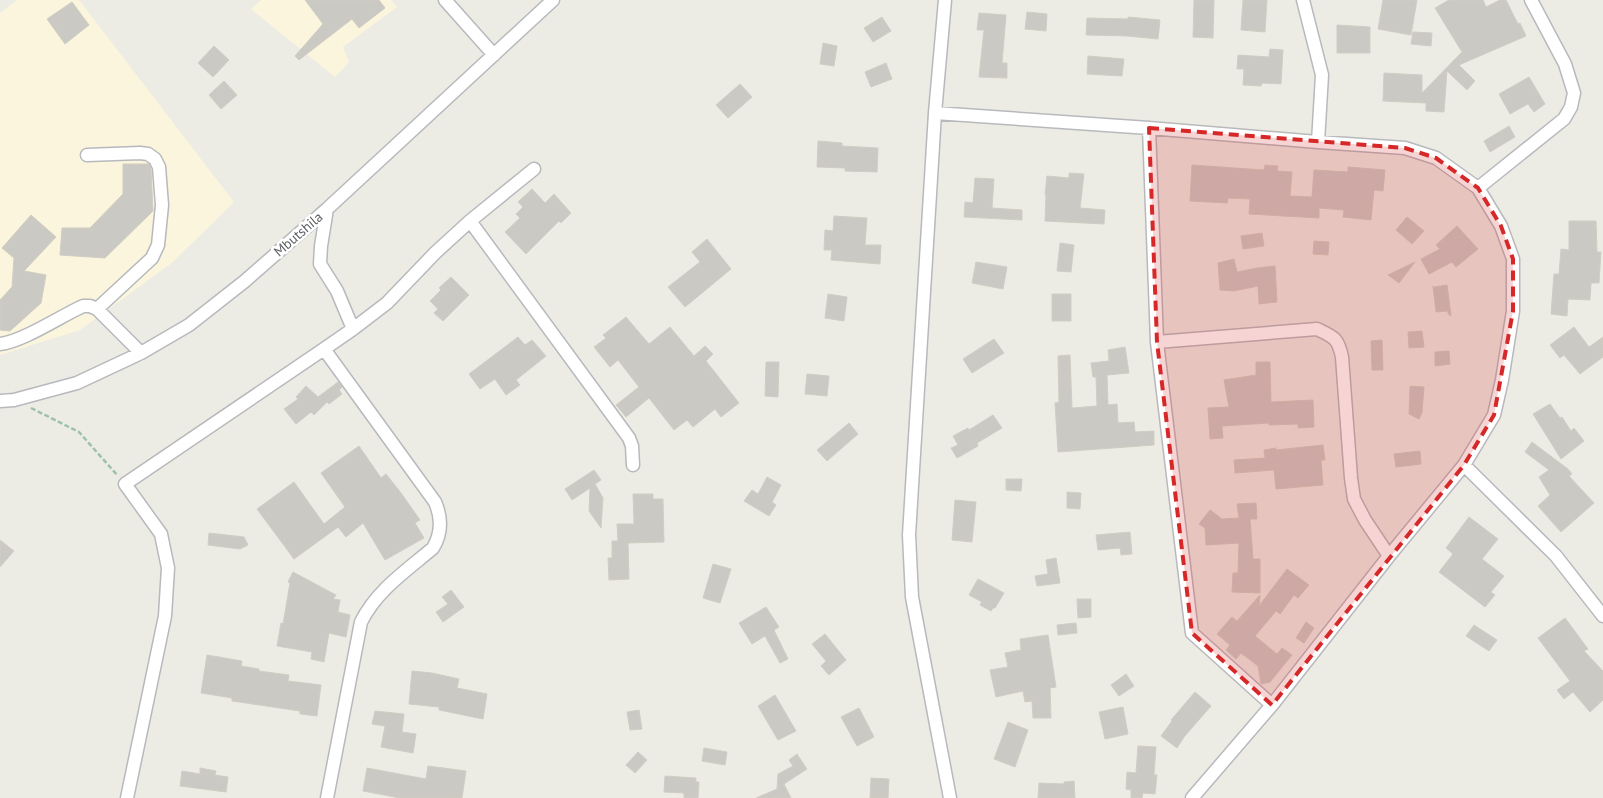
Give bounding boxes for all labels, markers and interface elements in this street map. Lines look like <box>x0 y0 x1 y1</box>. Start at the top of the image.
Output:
street label: Mbutshila <box>270 208 326 260</box>

